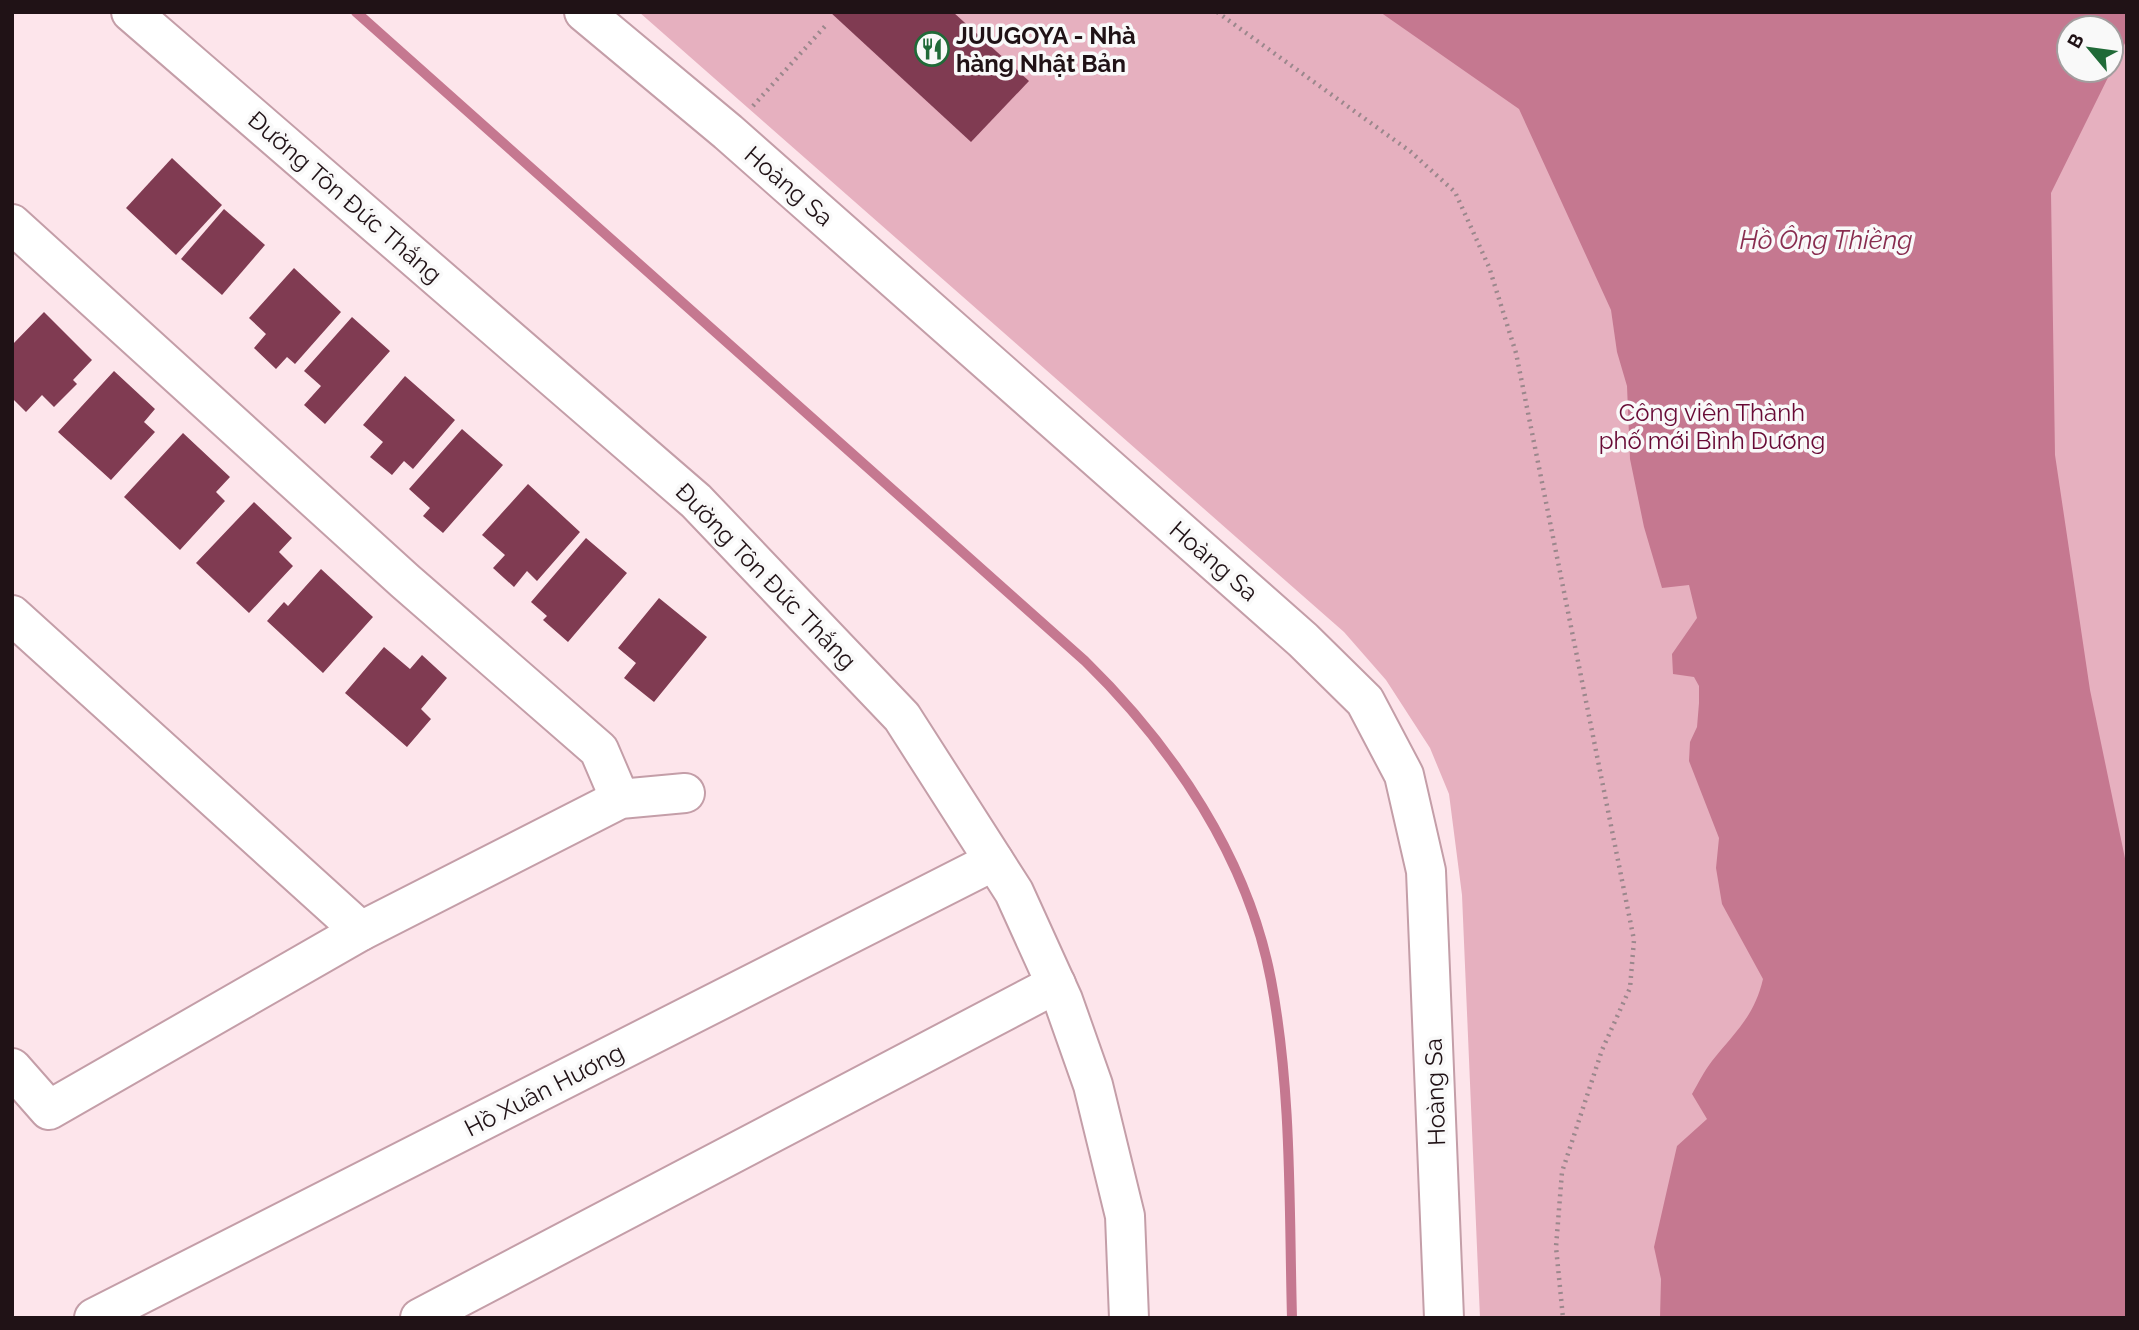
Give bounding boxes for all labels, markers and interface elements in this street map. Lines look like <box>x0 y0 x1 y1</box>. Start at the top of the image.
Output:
north arrow <box>2055 14 2125 84</box>
place label: JUUGOYA - Nhà hàng Nhật Bản <box>956 21 1136 78</box>
restaurant icon: JUUGOYA - Nhà hàng Nhật Bản <box>913 30 951 68</box>
text: B <box>2062 30 2088 52</box>
street label: Đường Tôn Đức Thắng <box>242 105 448 289</box>
street label: Hoàng Sa <box>739 140 839 232</box>
water label: Hồ Ông Thiềng <box>1739 225 1913 255</box>
park label: Công viên Thành phố mới Bình Dương <box>1599 398 1825 455</box>
street label: Đường Tôn Đức Thắng <box>670 477 862 675</box>
street label: Hoàng Sa <box>1164 515 1264 607</box>
street label: Hồ Xuân Hương <box>459 1037 629 1143</box>
street label: Hoàng Sa <box>1419 1038 1451 1146</box>

